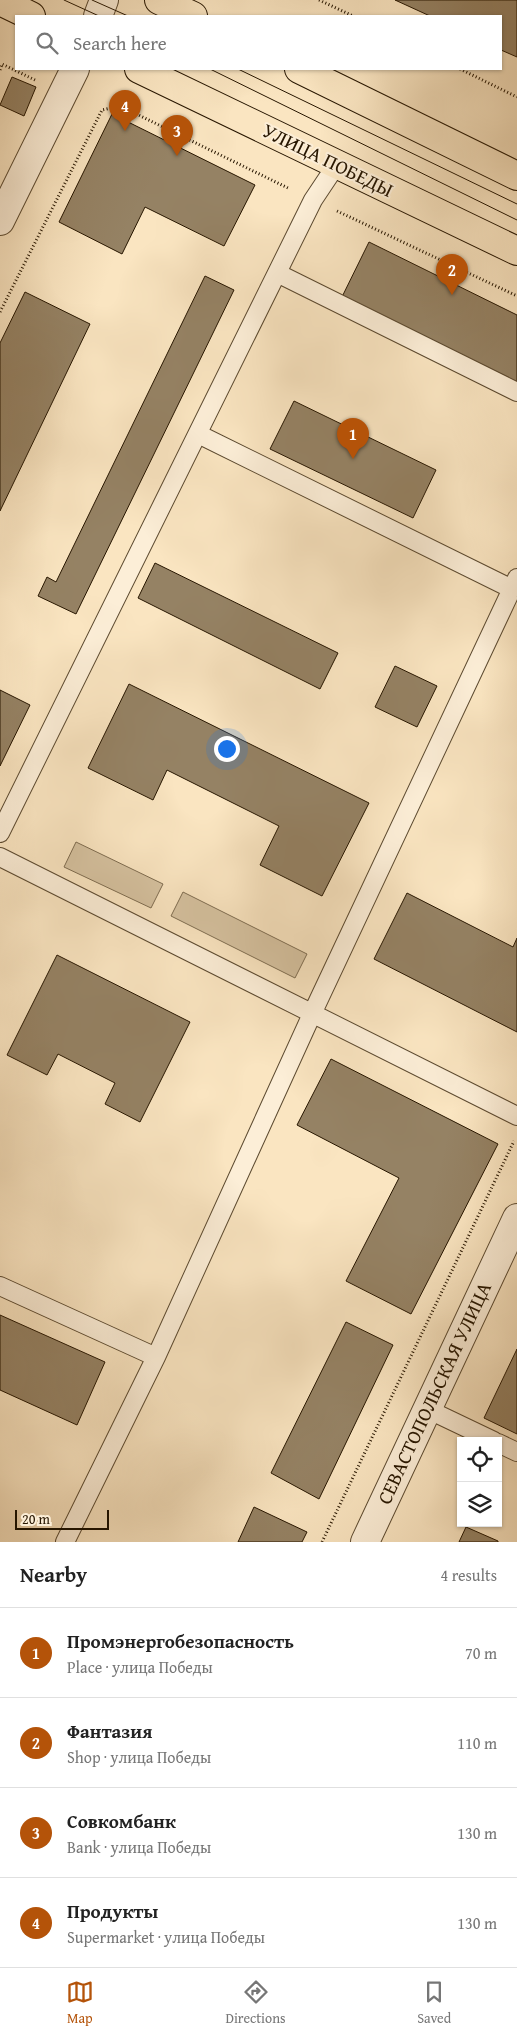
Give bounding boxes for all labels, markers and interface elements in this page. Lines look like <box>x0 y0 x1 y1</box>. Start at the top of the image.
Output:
search box <box>15 15 502 70</box>
icon: search <box>33 29 61 57</box>
text: Search here <box>73 29 167 57</box>
pin: 4 <box>109 90 141 131</box>
pin: 3 <box>161 115 193 156</box>
street label: УЛИЦА ПОБЕДЫ <box>258 115 399 204</box>
pin: 2 <box>436 254 468 295</box>
pin: 1 <box>337 418 369 459</box>
your location <box>214 736 240 762</box>
street label: СЕВАСТОПОЛЬСКАЯ УЛИЦА <box>369 1277 498 1509</box>
map controls <box>457 1437 502 1527</box>
button: locate <box>457 1437 502 1482</box>
button: layers <box>457 1482 502 1527</box>
scale bar <box>15 1507 109 1530</box>
text: 20 m <box>22 1509 50 1529</box>
text: Nearby <box>20 1559 87 1590</box>
text: 4 results <box>440 1563 497 1587</box>
text: Промэнергобезопасность <box>67 1627 294 1655</box>
text: 1 <box>32 1641 40 1665</box>
text: 70 m <box>465 1641 497 1665</box>
text: Place · улица Победы <box>67 1655 213 1679</box>
text: Фантазия <box>67 1717 152 1745</box>
text: 2 <box>32 1731 40 1755</box>
text: 110 m <box>457 1731 497 1755</box>
text: Shop · улица Победы <box>67 1745 211 1769</box>
text: Совкомбанк <box>67 1807 176 1835</box>
text: 3 <box>32 1821 40 1845</box>
text: 130 m <box>457 1821 497 1845</box>
text: Bank · улица Победы <box>67 1835 211 1859</box>
text: Продукты <box>67 1897 158 1925</box>
text: 4 <box>32 1911 40 1935</box>
text: 130 m <box>457 1911 497 1935</box>
text: Supermarket · улица Победы <box>67 1925 265 1949</box>
tab: Map <box>66 1978 94 2028</box>
tab: Directions <box>225 1978 286 2028</box>
tab: Saved <box>417 1978 451 2028</box>

